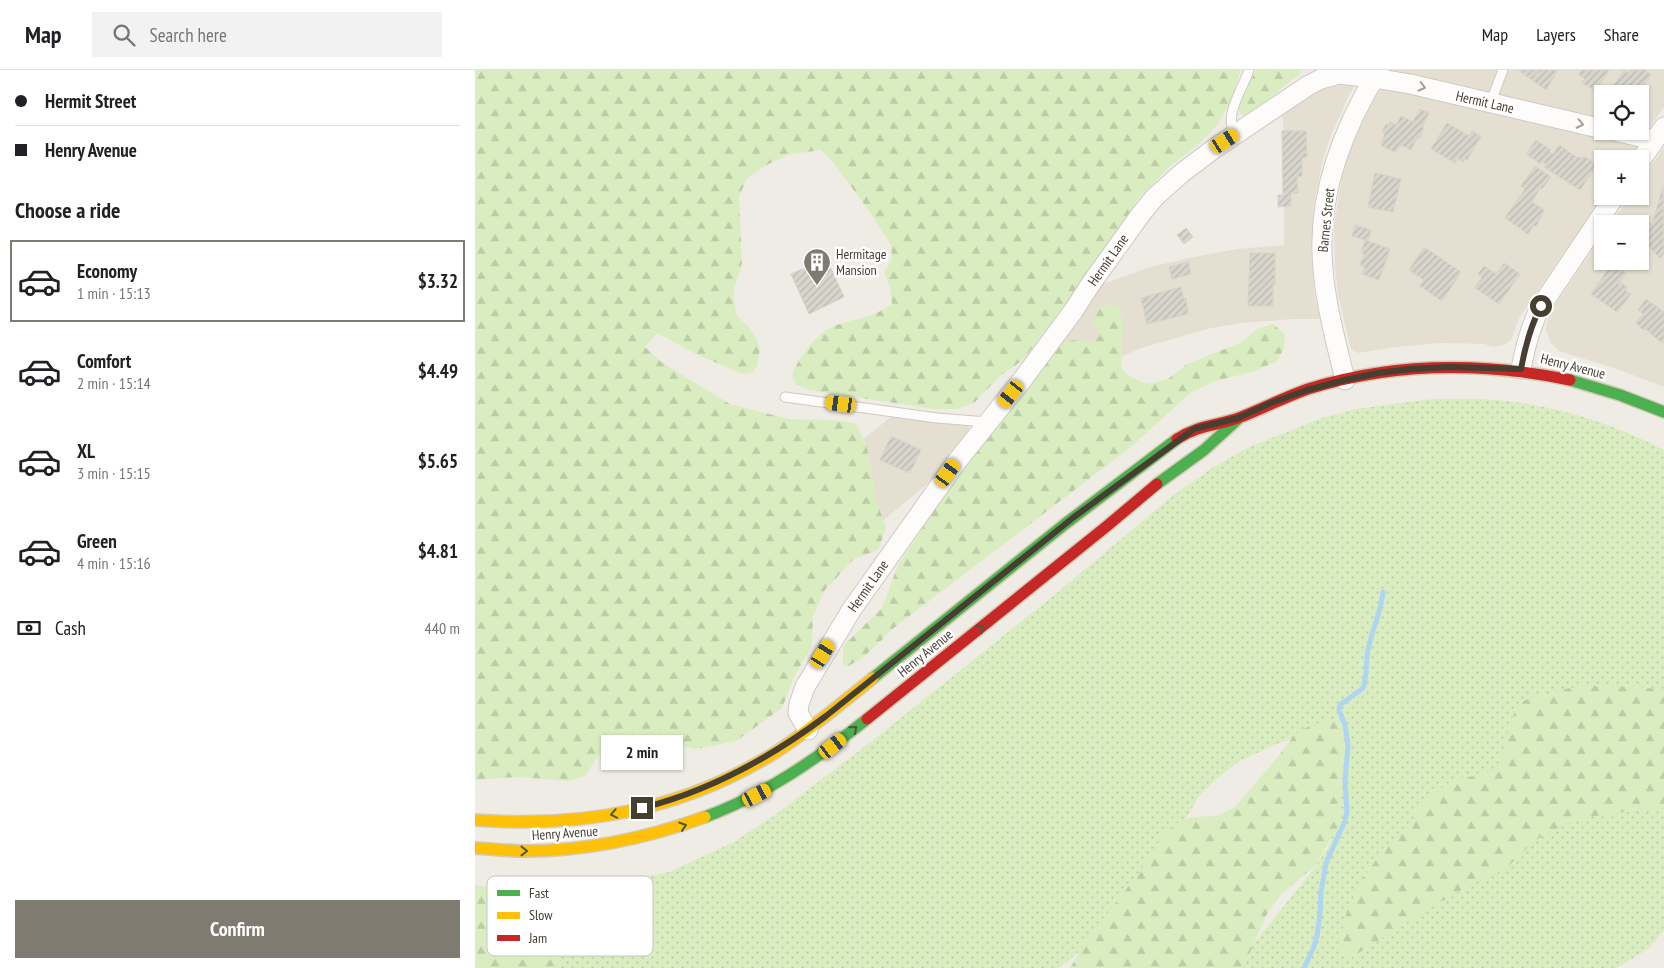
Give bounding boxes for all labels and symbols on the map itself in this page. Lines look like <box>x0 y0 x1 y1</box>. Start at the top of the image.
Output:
one-way arrow <box>1418 81 1426 92</box>
street label: Hermit Lane <box>1454 87 1516 117</box>
one-way arrow <box>1576 118 1585 129</box>
car <box>1208 127 1241 155</box>
street label: Barnes Street <box>1314 187 1338 253</box>
street label: Hermit Lane <box>1084 230 1132 289</box>
place label: Hermitage Mansion <box>836 245 887 279</box>
building icon: Hermitage Mansion <box>802 247 832 286</box>
route start <box>1530 295 1552 317</box>
street label: Henry Avenue <box>1539 349 1607 383</box>
car <box>995 378 1026 410</box>
car <box>825 394 856 414</box>
car <box>933 456 962 490</box>
street label: Hermit Lane <box>844 556 892 615</box>
street label: Henry Avenue <box>894 625 957 681</box>
one-way arrow <box>975 625 984 633</box>
car <box>808 637 837 671</box>
one-way arrow <box>849 726 858 735</box>
car <box>816 731 849 761</box>
callout: 2 min <box>601 736 683 770</box>
car <box>740 782 773 808</box>
route end <box>631 797 653 819</box>
one-way arrow <box>609 809 618 819</box>
street label: Henry Avenue <box>531 822 599 844</box>
one-way arrow <box>679 822 687 832</box>
one-way arrow <box>520 846 528 856</box>
legend <box>487 876 653 956</box>
text: Fast <box>529 884 549 902</box>
text: Slow <box>529 906 553 924</box>
text: Jam <box>528 929 547 947</box>

